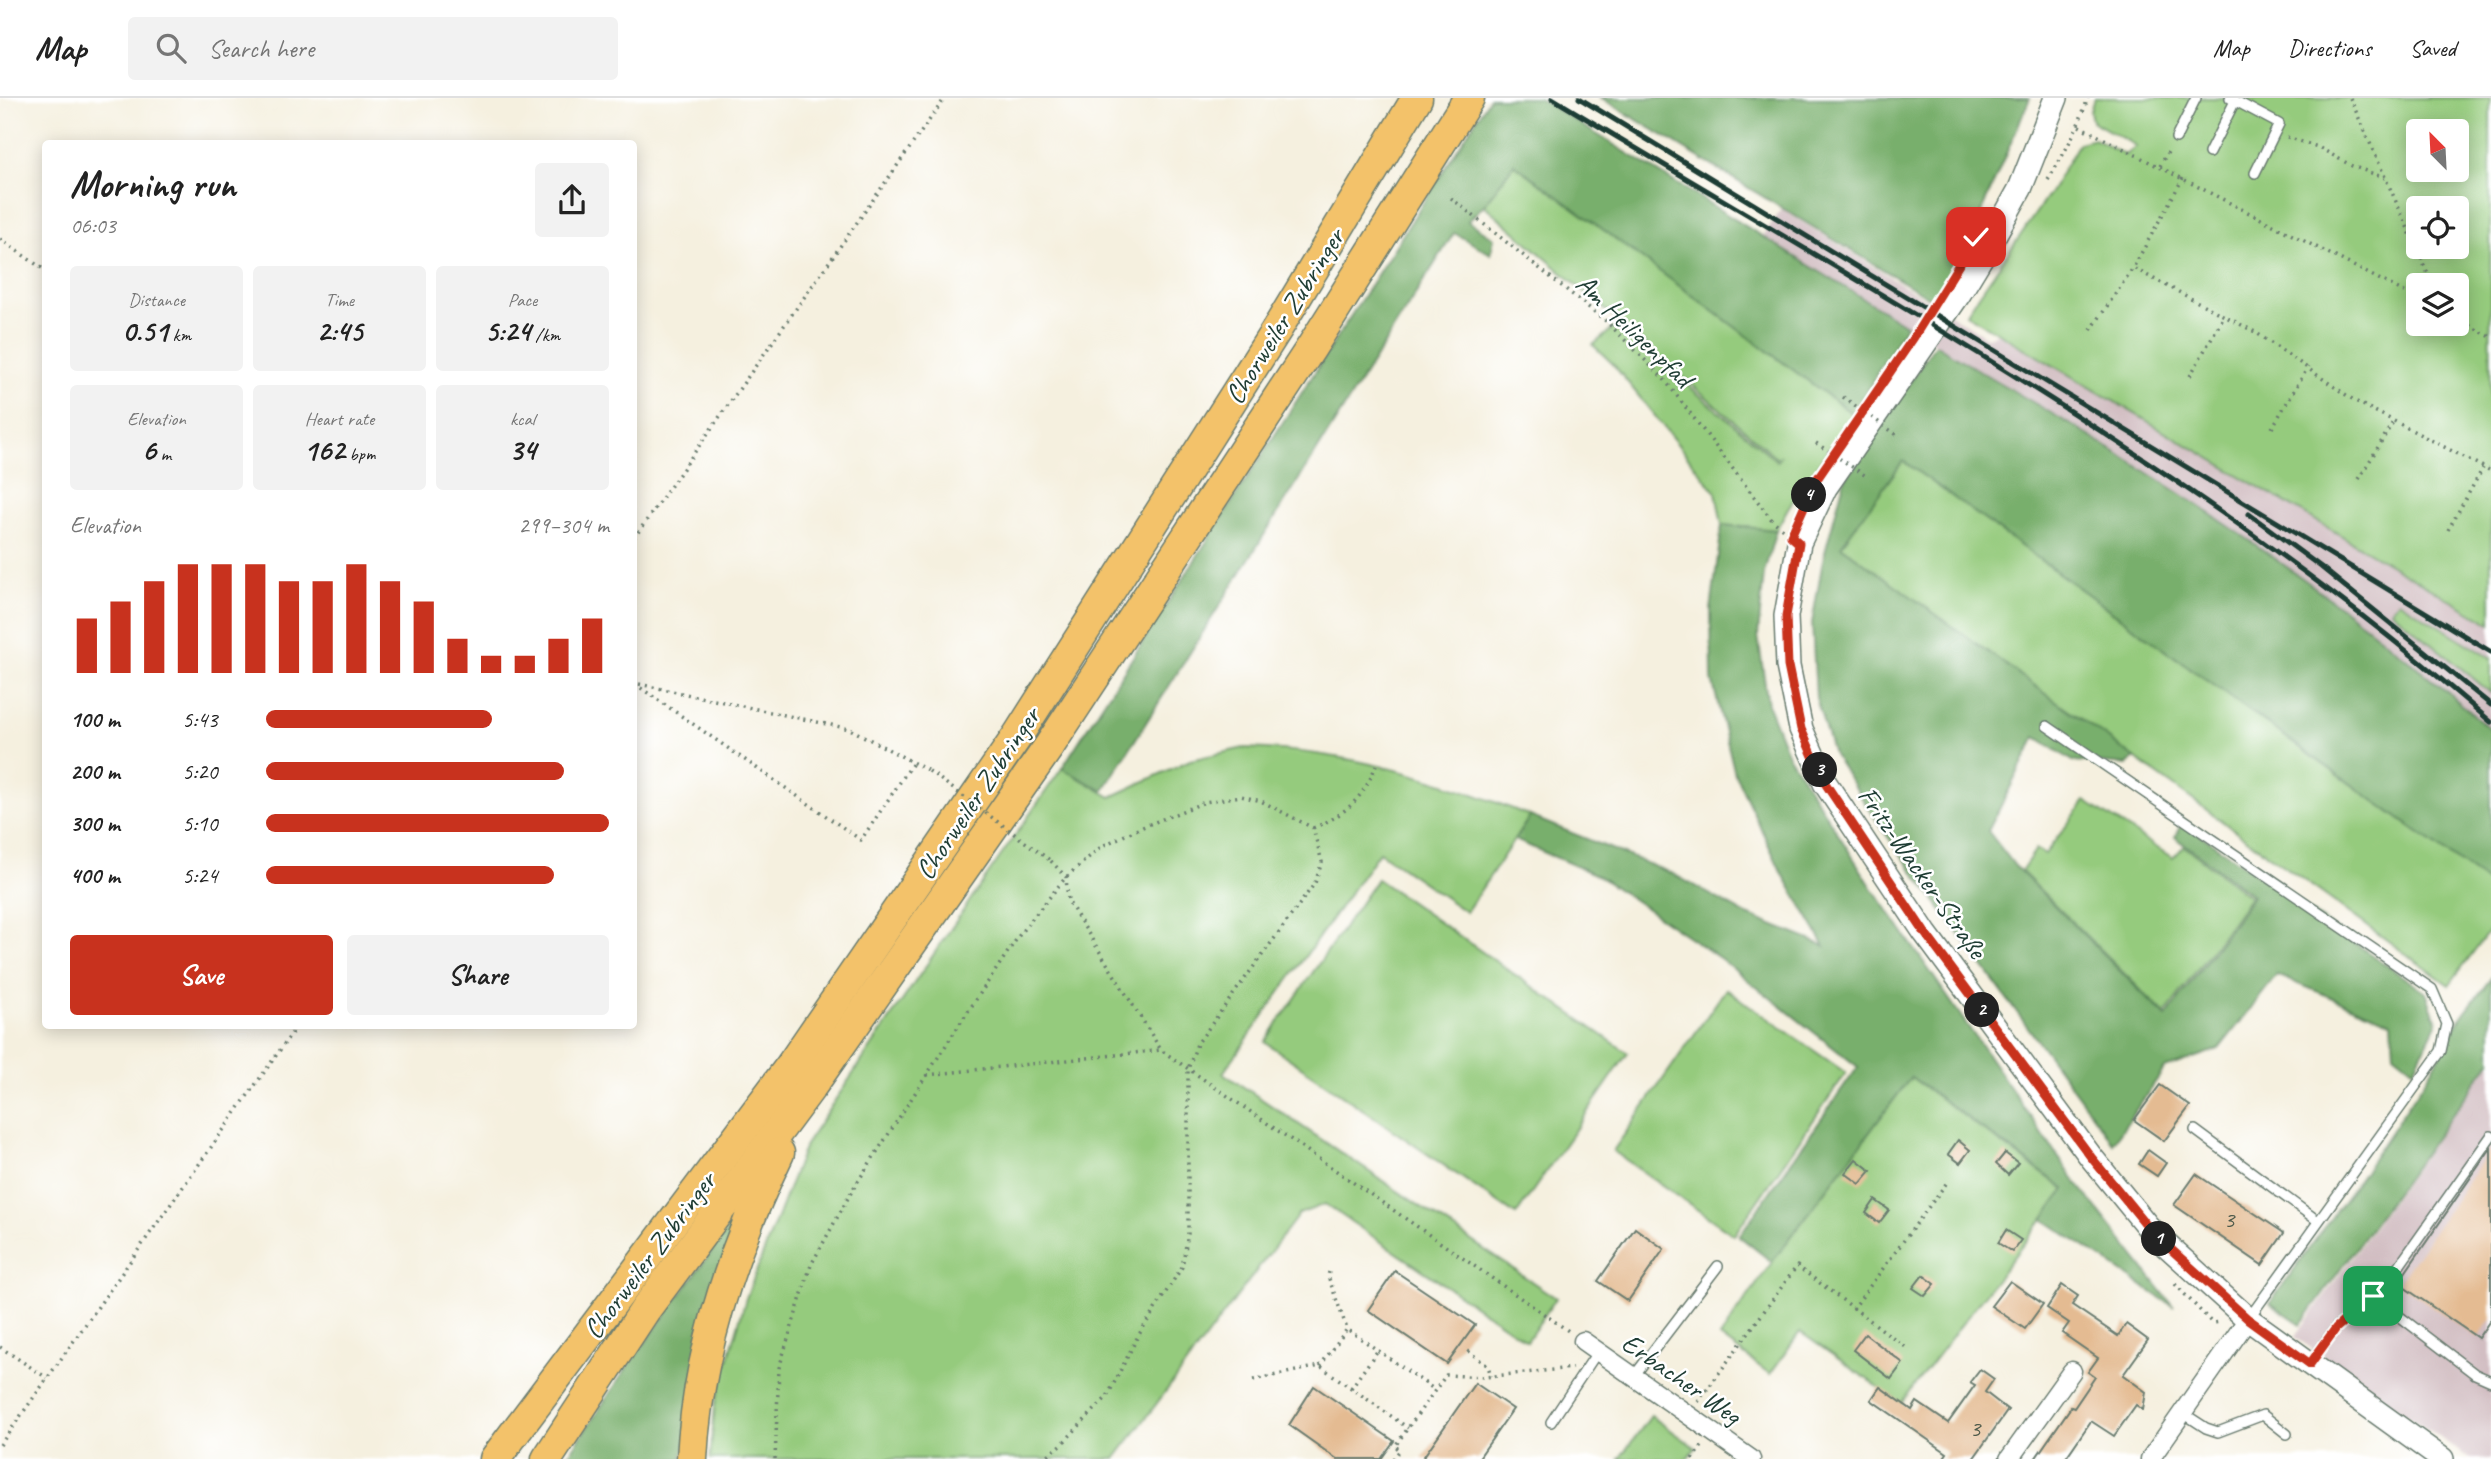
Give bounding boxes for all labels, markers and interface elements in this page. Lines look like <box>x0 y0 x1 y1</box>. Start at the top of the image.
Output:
search box <box>128 17 618 80</box>
text: Map <box>35 27 86 69</box>
icon: search <box>152 29 190 67</box>
text: Search here <box>208 32 314 65</box>
text: Map <box>2213 33 2250 63</box>
text: Directions <box>2288 33 2371 63</box>
text: Saved <box>2409 33 2456 63</box>
north arrow <box>2406 119 2469 182</box>
map controls <box>2406 119 2469 336</box>
text: Morning run <box>70 161 236 208</box>
button: share <box>535 163 609 237</box>
button: locate <box>2406 196 2469 259</box>
pin <box>1946 207 2006 267</box>
text: 06:03 <box>70 211 116 240</box>
icon: check <box>1957 218 1995 256</box>
street label: Chorweiler Zubringer <box>1217 220 1354 410</box>
street label: Am Heiligenpfad <box>1569 266 1703 398</box>
button: layers <box>2406 273 2469 336</box>
text: Distance <box>128 288 185 312</box>
text: Time <box>325 288 354 312</box>
text: Pace <box>508 288 537 312</box>
text: 0.51 <box>122 312 168 350</box>
text: 2:45 <box>317 312 362 350</box>
text: 5:24 <box>485 312 531 350</box>
text: km <box>168 323 191 347</box>
text: /km <box>531 323 560 347</box>
text: Elevation <box>127 407 186 431</box>
text: Heart rate <box>305 407 374 431</box>
text: kcal <box>510 407 535 431</box>
text: 6 <box>142 431 156 469</box>
text: 162 <box>304 431 345 469</box>
text: 34 <box>509 431 536 469</box>
text: m <box>156 442 171 466</box>
text: bpm <box>345 442 375 466</box>
pin: 4 <box>1792 478 1826 512</box>
text: 4 <box>1804 482 1813 506</box>
text: Elevation <box>70 511 141 540</box>
text: 299–304 m <box>518 511 609 540</box>
street label: Chorweiler Zubringer <box>907 698 1049 886</box>
text: 100 m <box>70 705 120 734</box>
text: 5:43 <box>182 705 218 734</box>
pin: 3 <box>1802 752 1838 788</box>
text: 200 m <box>70 757 120 786</box>
text: 5:20 <box>182 757 218 786</box>
text: 3 <box>1815 757 1824 781</box>
street label: Fritz-Wacker-Straße <box>1850 780 1996 967</box>
text: 300 m <box>70 809 120 838</box>
text: 5:10 <box>182 809 218 838</box>
text: 400 m <box>70 861 120 890</box>
text: 5:24 <box>182 861 218 890</box>
button: Save <box>70 935 333 1015</box>
button: Share <box>347 935 609 1015</box>
pin: 2 <box>1965 992 2000 1028</box>
text: 2 <box>1977 997 1986 1021</box>
street label: Chorweiler Zubringer <box>575 1163 725 1346</box>
house number: 3 <box>2224 1204 2237 1234</box>
pin: 1 <box>2142 1222 2176 1256</box>
text: 1 <box>2154 1226 2163 1250</box>
pin <box>2343 1266 2403 1326</box>
icon: arrive <box>2354 1277 2392 1315</box>
street label: Erbacher Weg <box>1615 1325 1750 1433</box>
house number: 3 <box>1970 1413 1983 1443</box>

